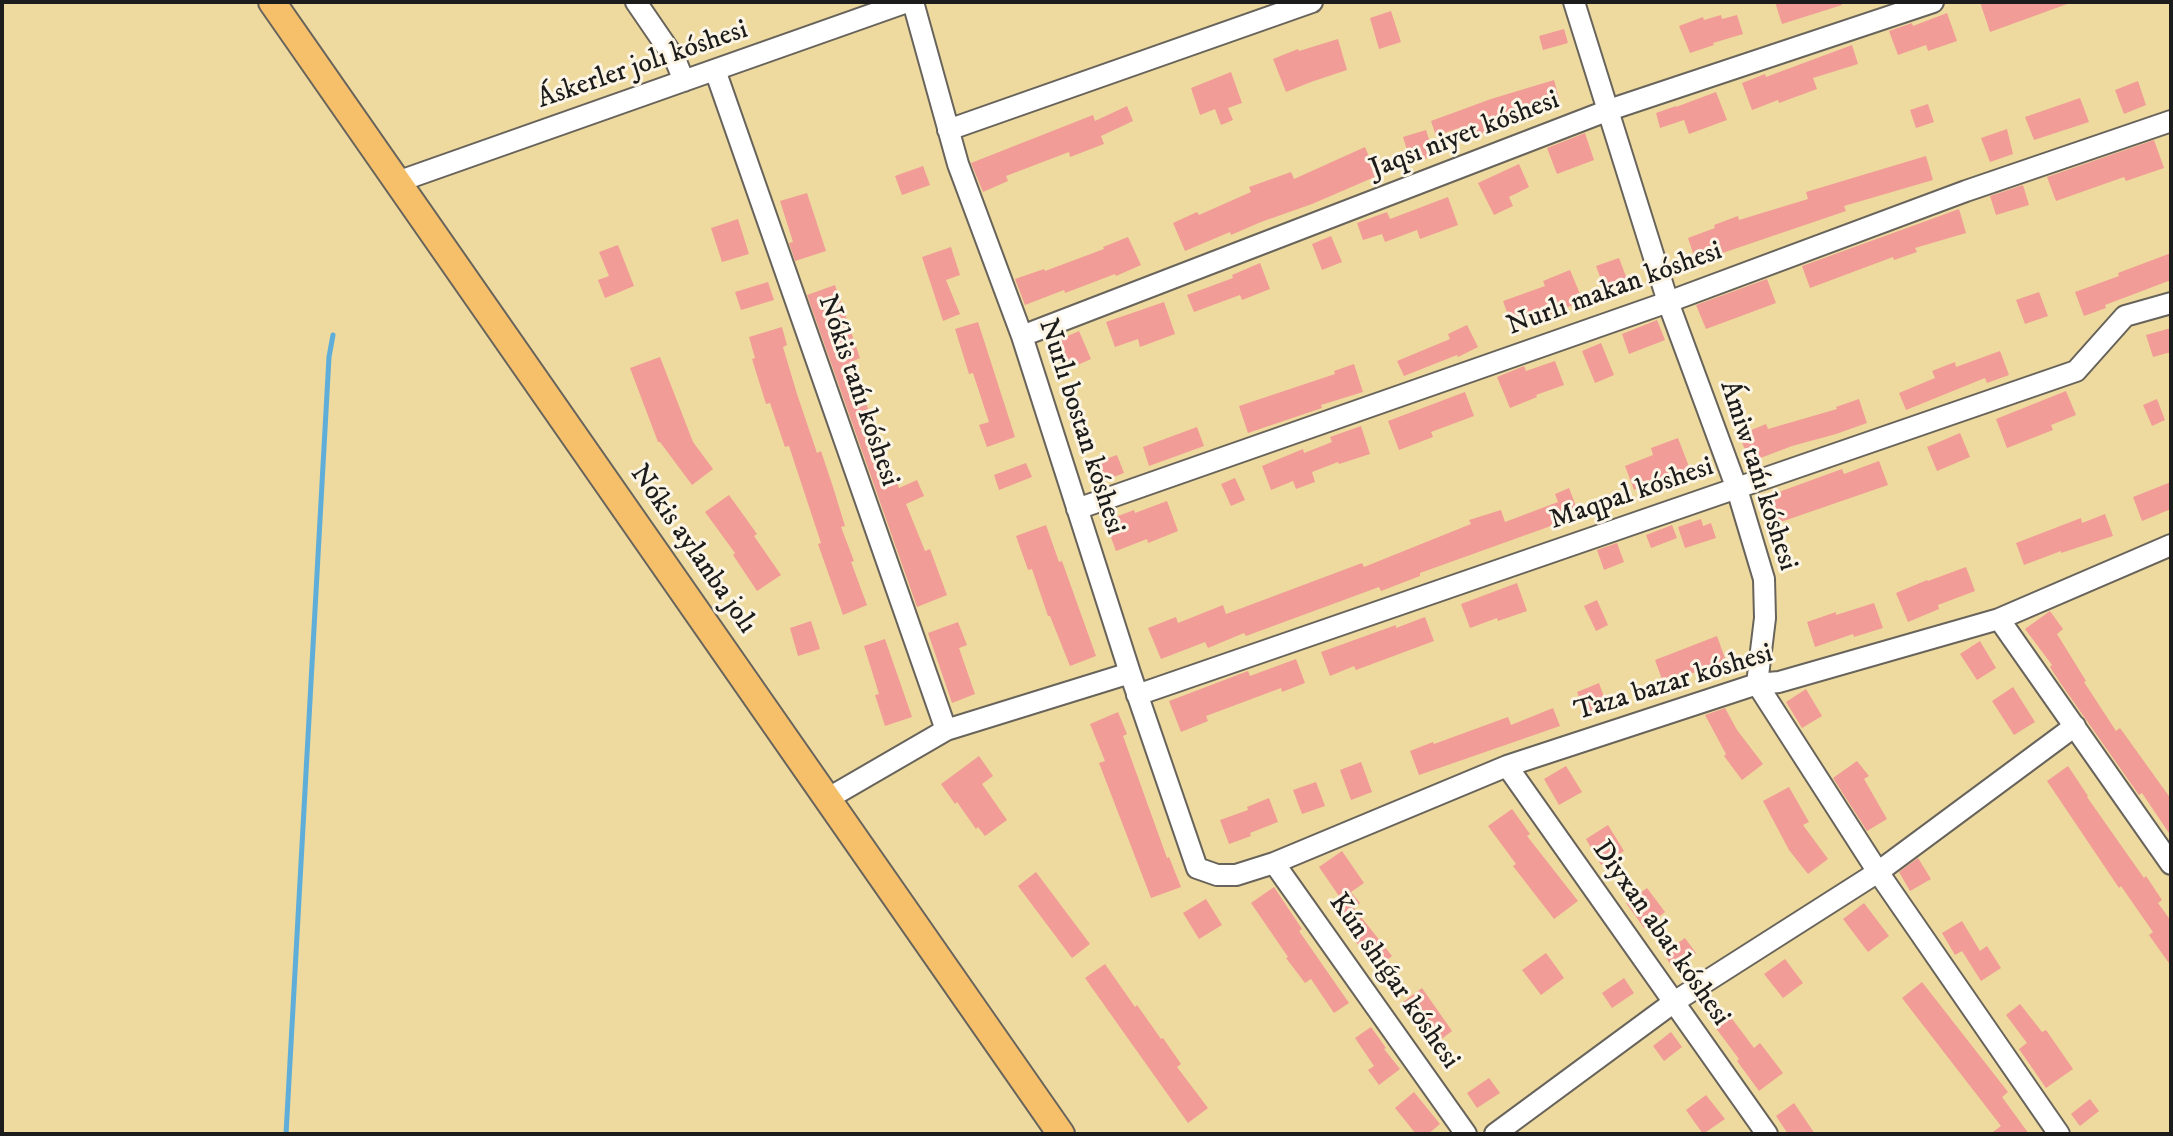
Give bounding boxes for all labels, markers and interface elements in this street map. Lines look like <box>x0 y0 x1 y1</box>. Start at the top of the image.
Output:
street label: Áskerler jolı kóshesi <box>533 14 753 118</box>
street label: Jaqsı niyet kóshesi <box>1366 84 1564 188</box>
street label: Nurlı makan kóshesi <box>1503 235 1727 345</box>
street label: Nókis tańı kóshesi <box>808 291 906 491</box>
street label: Nurlı bostan kóshesi <box>1029 315 1131 539</box>
street label: Ámiw tańı kóshesi <box>1710 377 1804 575</box>
street label: Maqpal kóshesi <box>1546 451 1718 539</box>
street label: Nókis aylanba jolı <box>621 459 763 641</box>
street label: Taza bazar kóshesi <box>1571 638 1777 730</box>
street label: Diyxan abat kóshesi <box>1583 835 1737 1033</box>
street label: Kún shıǵar kóshesi <box>1320 888 1466 1076</box>

